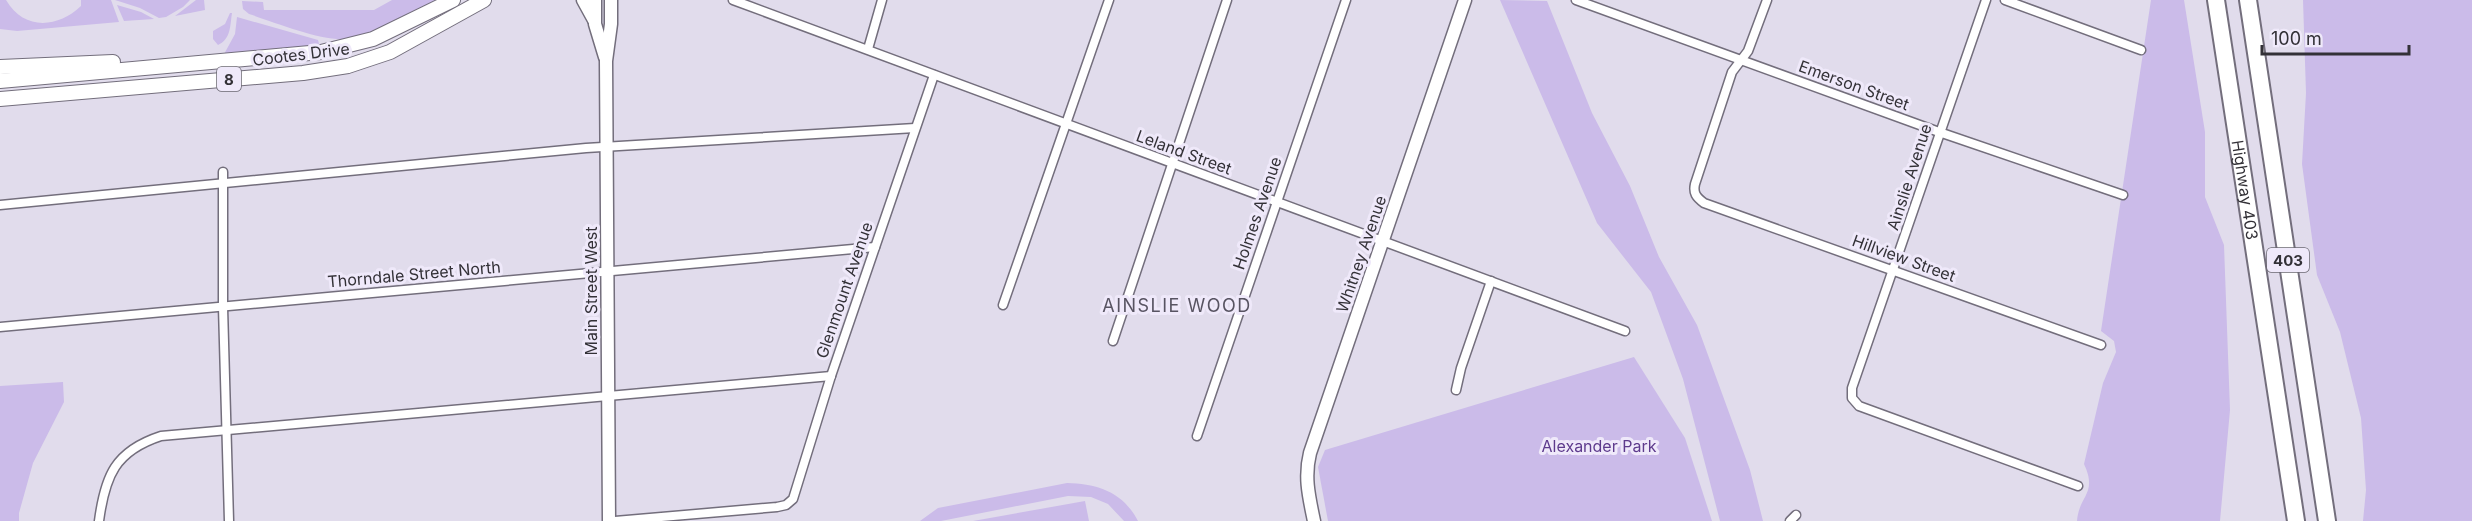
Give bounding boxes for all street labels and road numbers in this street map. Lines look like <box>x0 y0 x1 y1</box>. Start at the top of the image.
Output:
street label: Cootes Drive <box>251 38 351 70</box>
street label: Emerson Street <box>1796 56 1912 114</box>
road number: 8 <box>217 67 241 91</box>
street label: Ainslie Avenue <box>1882 121 1936 233</box>
street label: Leland Street <box>1134 125 1234 179</box>
street label: Highway 403 <box>2228 138 2263 241</box>
street label: Holmes Avenue <box>1228 154 1286 272</box>
street label: Whitney Avenue <box>1332 193 1390 315</box>
street label: Glenmount Avenue <box>811 219 877 361</box>
street label: Main Street West <box>581 227 601 355</box>
street label: Hillview Street <box>1850 230 1958 286</box>
road number: 403 <box>2267 248 2309 272</box>
street label: Thorndale Street North <box>327 256 501 292</box>

